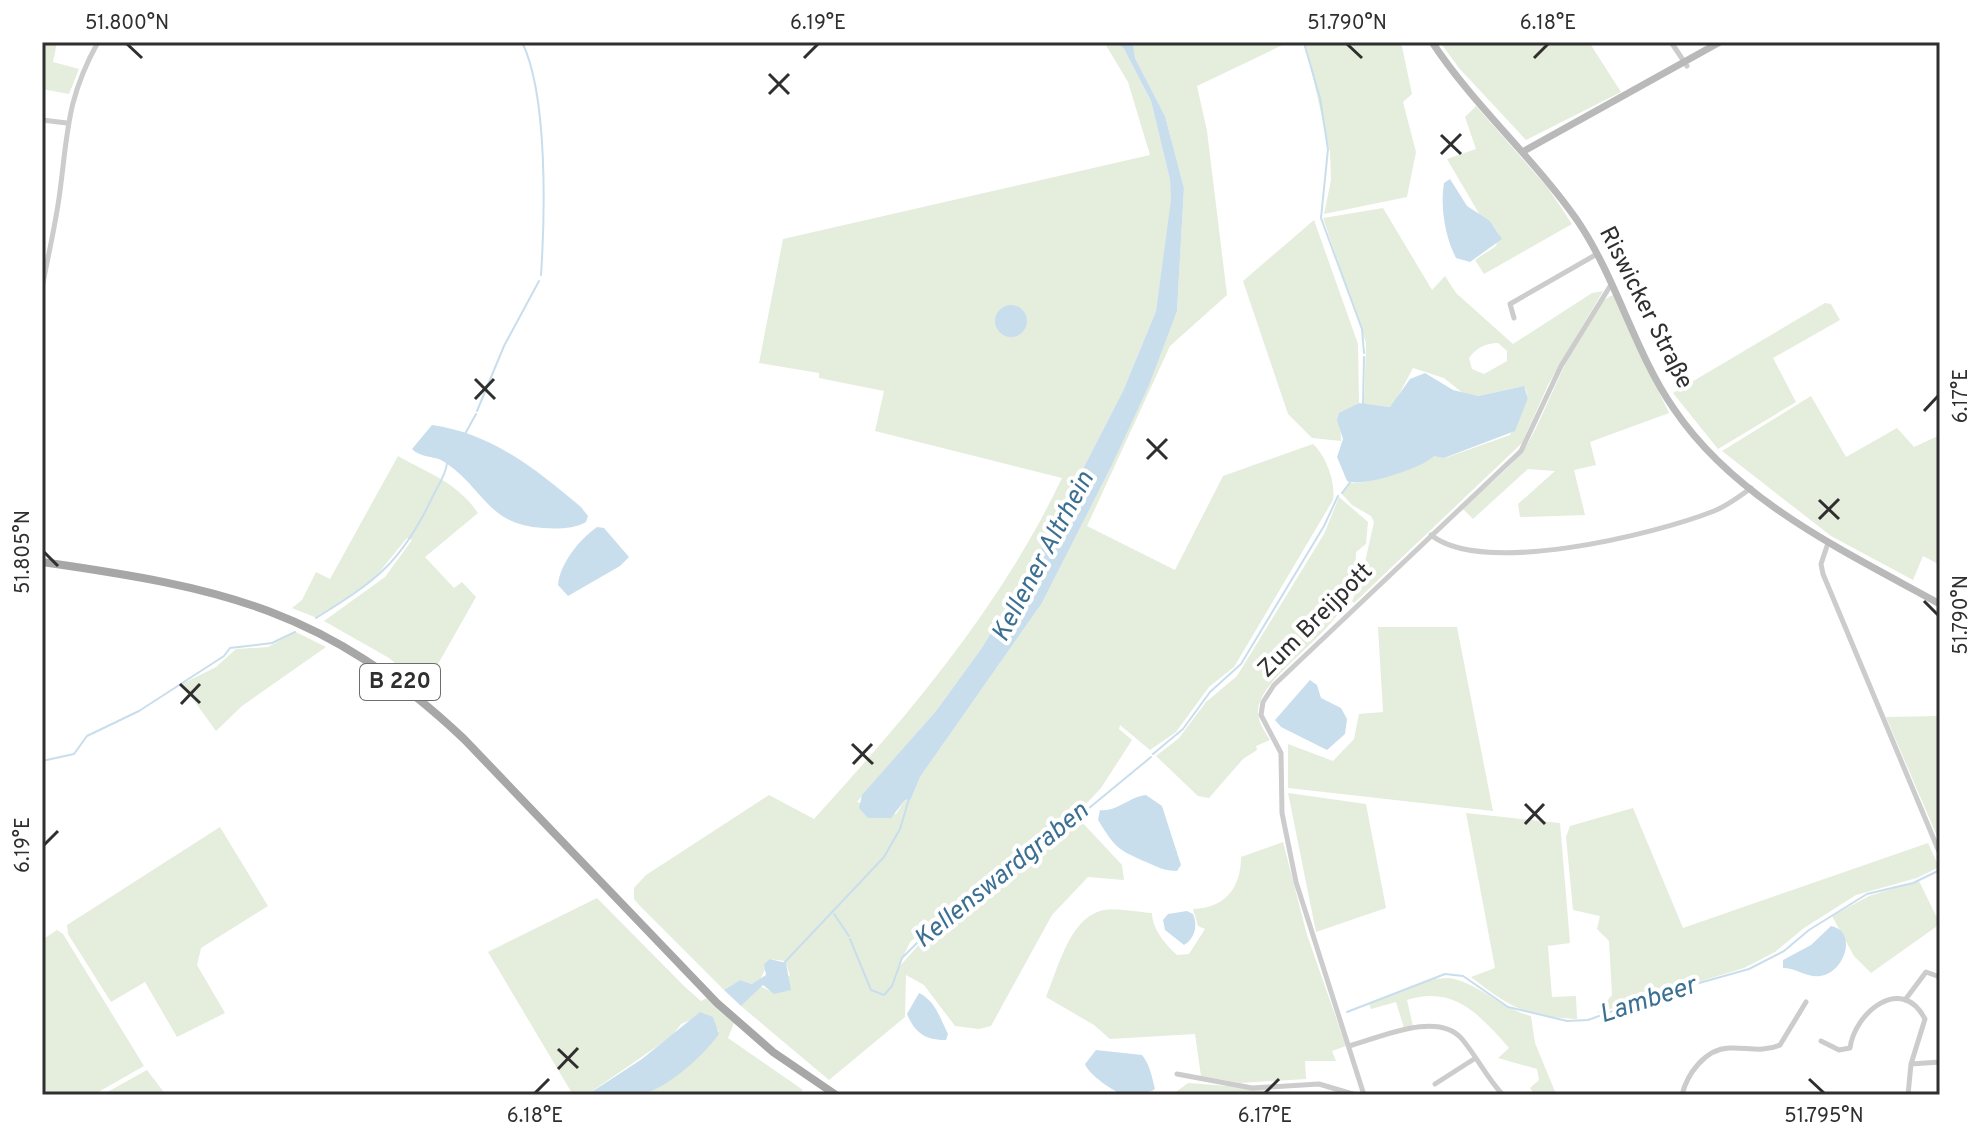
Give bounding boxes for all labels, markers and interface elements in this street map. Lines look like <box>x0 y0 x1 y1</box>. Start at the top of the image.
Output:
text: 51.800°N <box>85 11 169 37</box>
text: 6.19°E <box>790 11 846 37</box>
text: 51.790°N <box>1307 11 1387 37</box>
text: 6.18°E <box>1520 11 1576 37</box>
street label: Riswicker Straße <box>1591 222 1699 394</box>
text: 6.17°E <box>1949 369 1975 423</box>
water label: Kellener Altrhein <box>985 466 1103 648</box>
text: 51.805°N <box>11 510 37 594</box>
street label: Zum Breijpott <box>1252 557 1380 685</box>
text: 51.790°N <box>1949 575 1975 655</box>
road number: B 220 <box>360 664 440 700</box>
water label: Kellenswardgraben <box>908 796 1096 956</box>
text: 6.19°E <box>11 817 37 873</box>
water label: Lambeer <box>1595 969 1703 1032</box>
text: 6.18°E <box>507 1104 563 1130</box>
text: 6.17°E <box>1238 1104 1292 1130</box>
text: 51.795°N <box>1784 1104 1864 1130</box>

